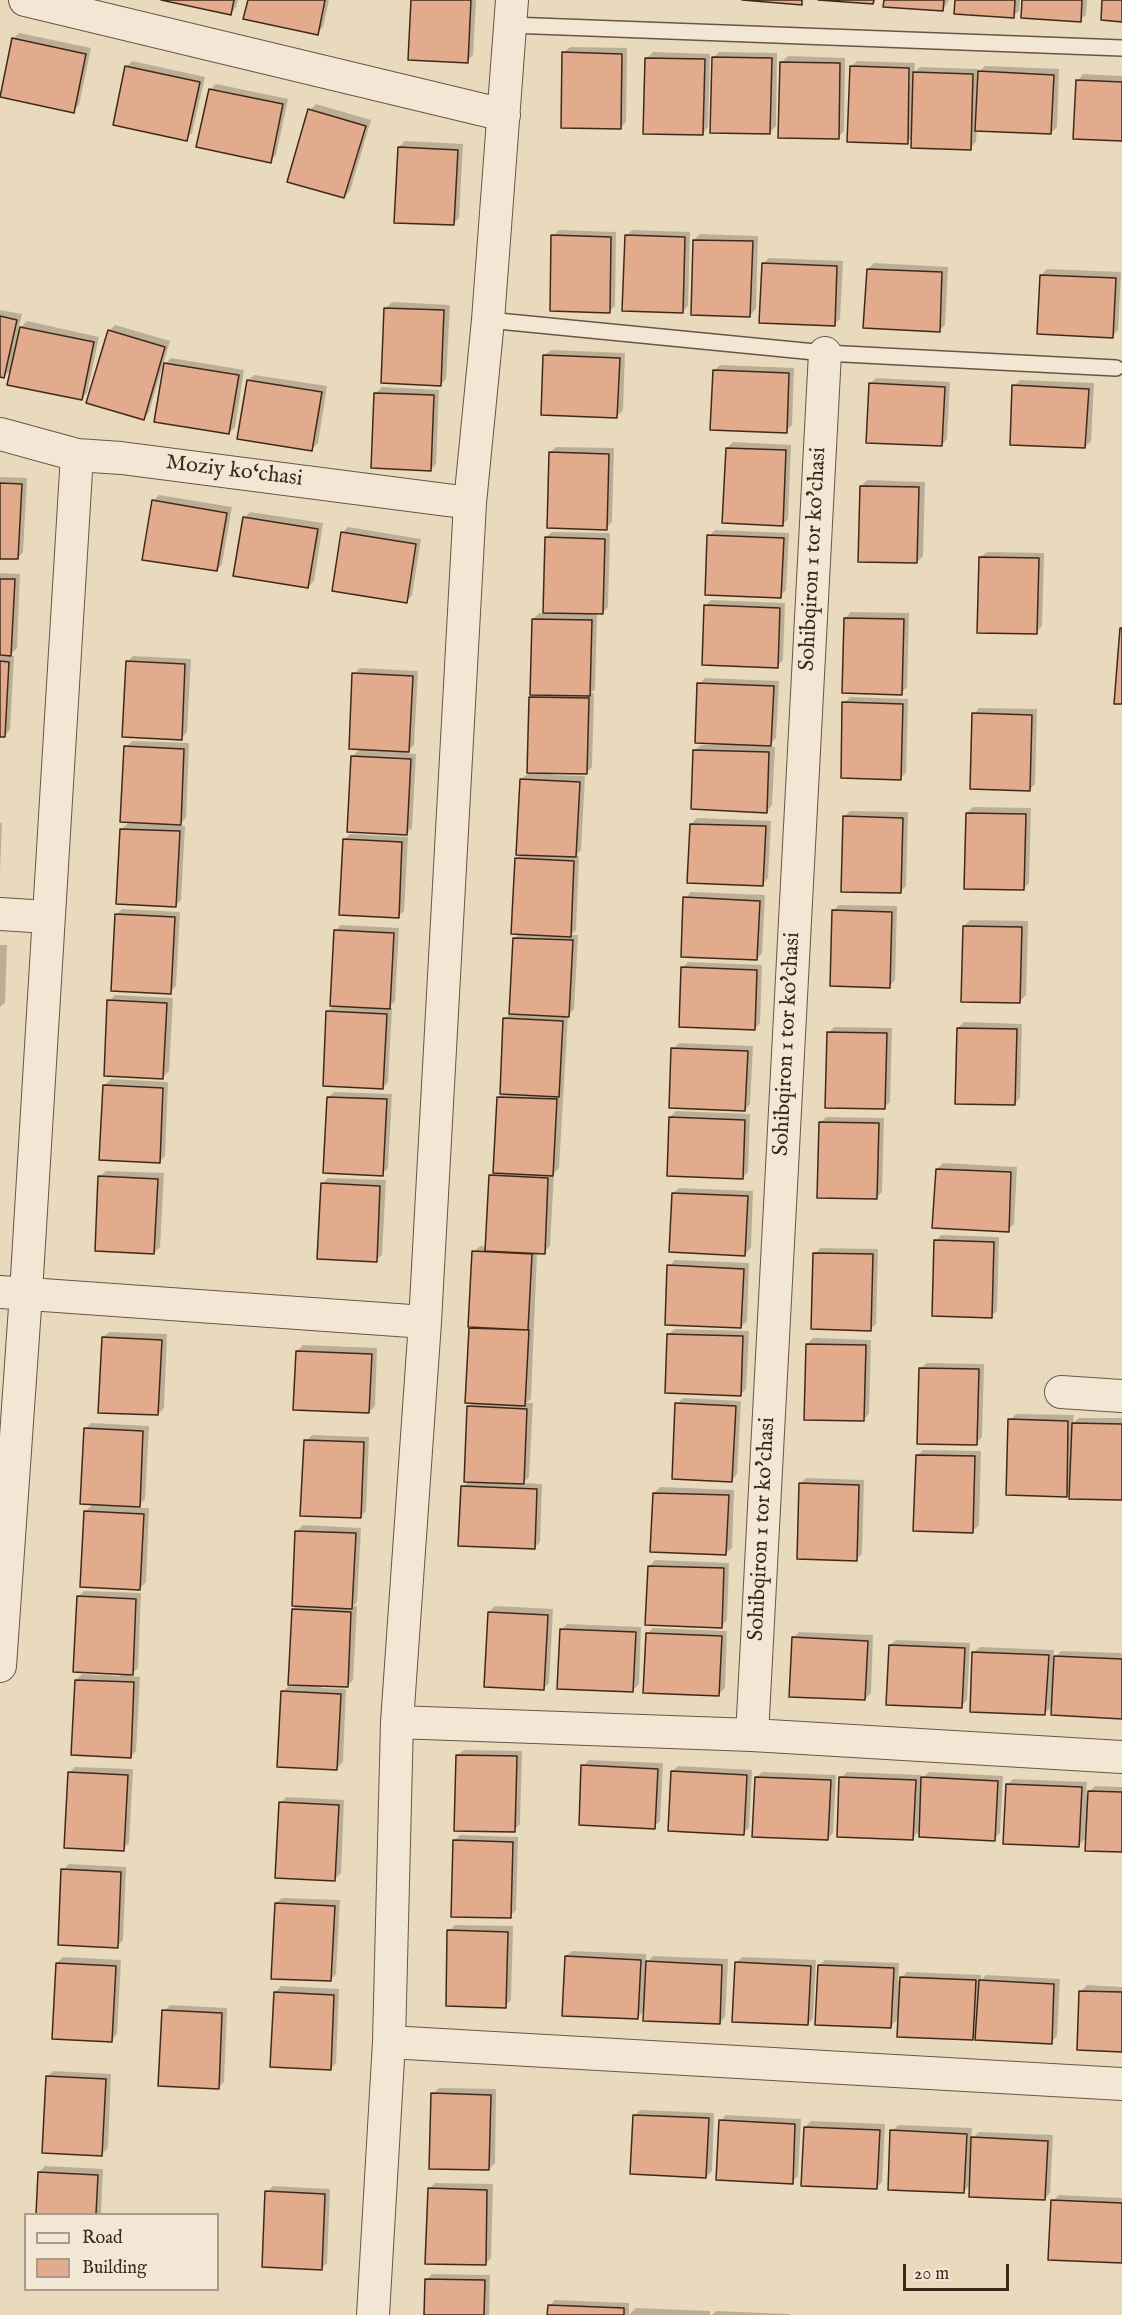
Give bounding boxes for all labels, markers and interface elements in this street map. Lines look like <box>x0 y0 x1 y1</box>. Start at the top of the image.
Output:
street label: Sohibqiron 1 tor ko'chasi <box>795 446 833 672</box>
street label: Moziy ko‘chasi <box>164 451 304 493</box>
street label: Sohibqiron 1 tor ko'chasi <box>769 931 807 1157</box>
street label: Sohibqiron 1 tor ko'chasi <box>744 1416 782 1642</box>
legend <box>24 2213 219 2291</box>
text: Road <box>82 2227 123 2250</box>
scale bar <box>906 2252 1012 2290</box>
text: Building <box>82 2257 147 2280</box>
text: 20 m <box>914 2263 949 2286</box>

